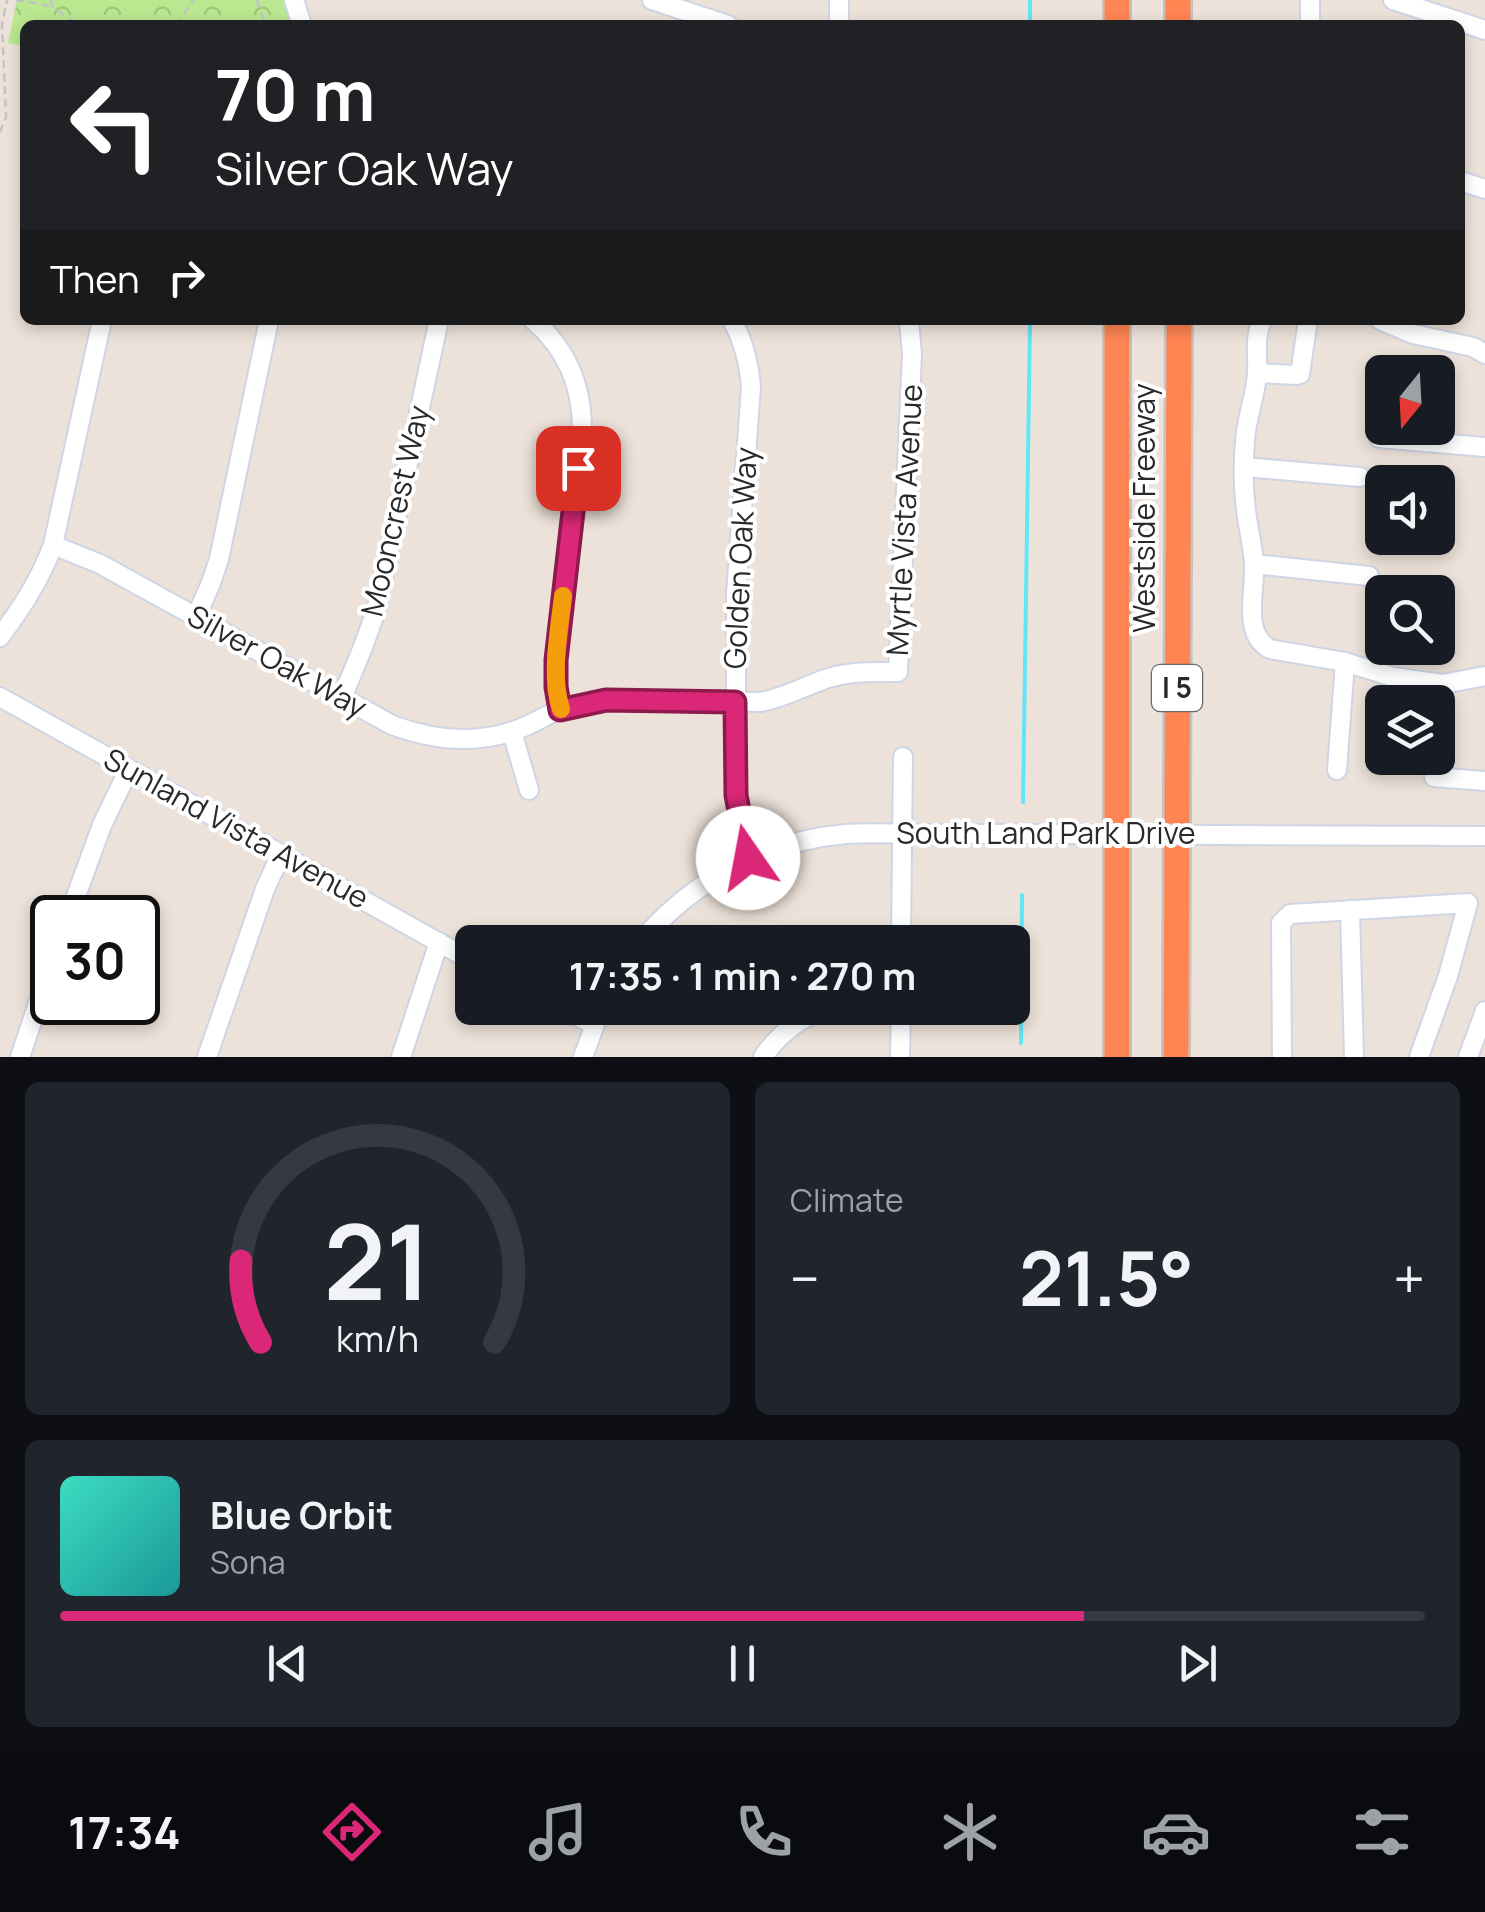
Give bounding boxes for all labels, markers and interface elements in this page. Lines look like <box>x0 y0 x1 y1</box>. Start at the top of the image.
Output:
text: 70 m <box>215 46 375 142</box>
icon: left <box>50 60 180 190</box>
text: Silver Oak Way <box>215 137 514 199</box>
icon: right <box>159 250 214 305</box>
text: Then <box>50 252 139 304</box>
north arrow <box>1365 355 1455 445</box>
map controls <box>1365 355 1455 775</box>
street label: Myrtle Vista Avenue <box>876 383 931 657</box>
street label: Westside Freeway <box>1123 383 1164 633</box>
street label: Mooncrest Way <box>350 401 439 620</box>
pin <box>536 426 621 511</box>
icon: arrive <box>551 441 606 496</box>
street label: Golden Oak Way <box>713 446 766 670</box>
button: sound <box>1365 465 1455 555</box>
button: search <box>1365 575 1455 665</box>
street label: Silver Oak Way <box>181 595 375 727</box>
road number: I 5 <box>1152 665 1202 711</box>
button: layers <box>1365 685 1455 775</box>
street label: Sunland Vista Avenue <box>97 738 377 918</box>
position arrow <box>696 806 800 910</box>
street label: South Land Park Drive <box>896 812 1196 853</box>
speed limit sign: 30 <box>30 895 160 1025</box>
text: 17:35 · 1 min · 270 m <box>569 949 916 1001</box>
text: Climate <box>790 1178 904 1222</box>
text: 21 <box>324 1189 431 1331</box>
text: 21.5° <box>1019 1226 1194 1329</box>
text: − <box>790 1240 820 1316</box>
text: + <box>1393 1240 1425 1316</box>
text: km/h <box>336 1314 419 1363</box>
text: Blue Orbit <box>210 1488 393 1540</box>
text: Sona <box>210 1540 285 1584</box>
icon: previous <box>260 1636 315 1691</box>
icon: pause <box>715 1636 770 1691</box>
icon: next <box>1170 1636 1225 1691</box>
icon: directions <box>317 1797 387 1867</box>
icon: music <box>523 1797 593 1867</box>
icon: phone <box>729 1797 799 1867</box>
icon: climate <box>935 1797 1005 1867</box>
icon: car <box>1141 1797 1211 1867</box>
icon: filters <box>1347 1797 1417 1867</box>
text: 17:34 <box>68 1801 181 1863</box>

